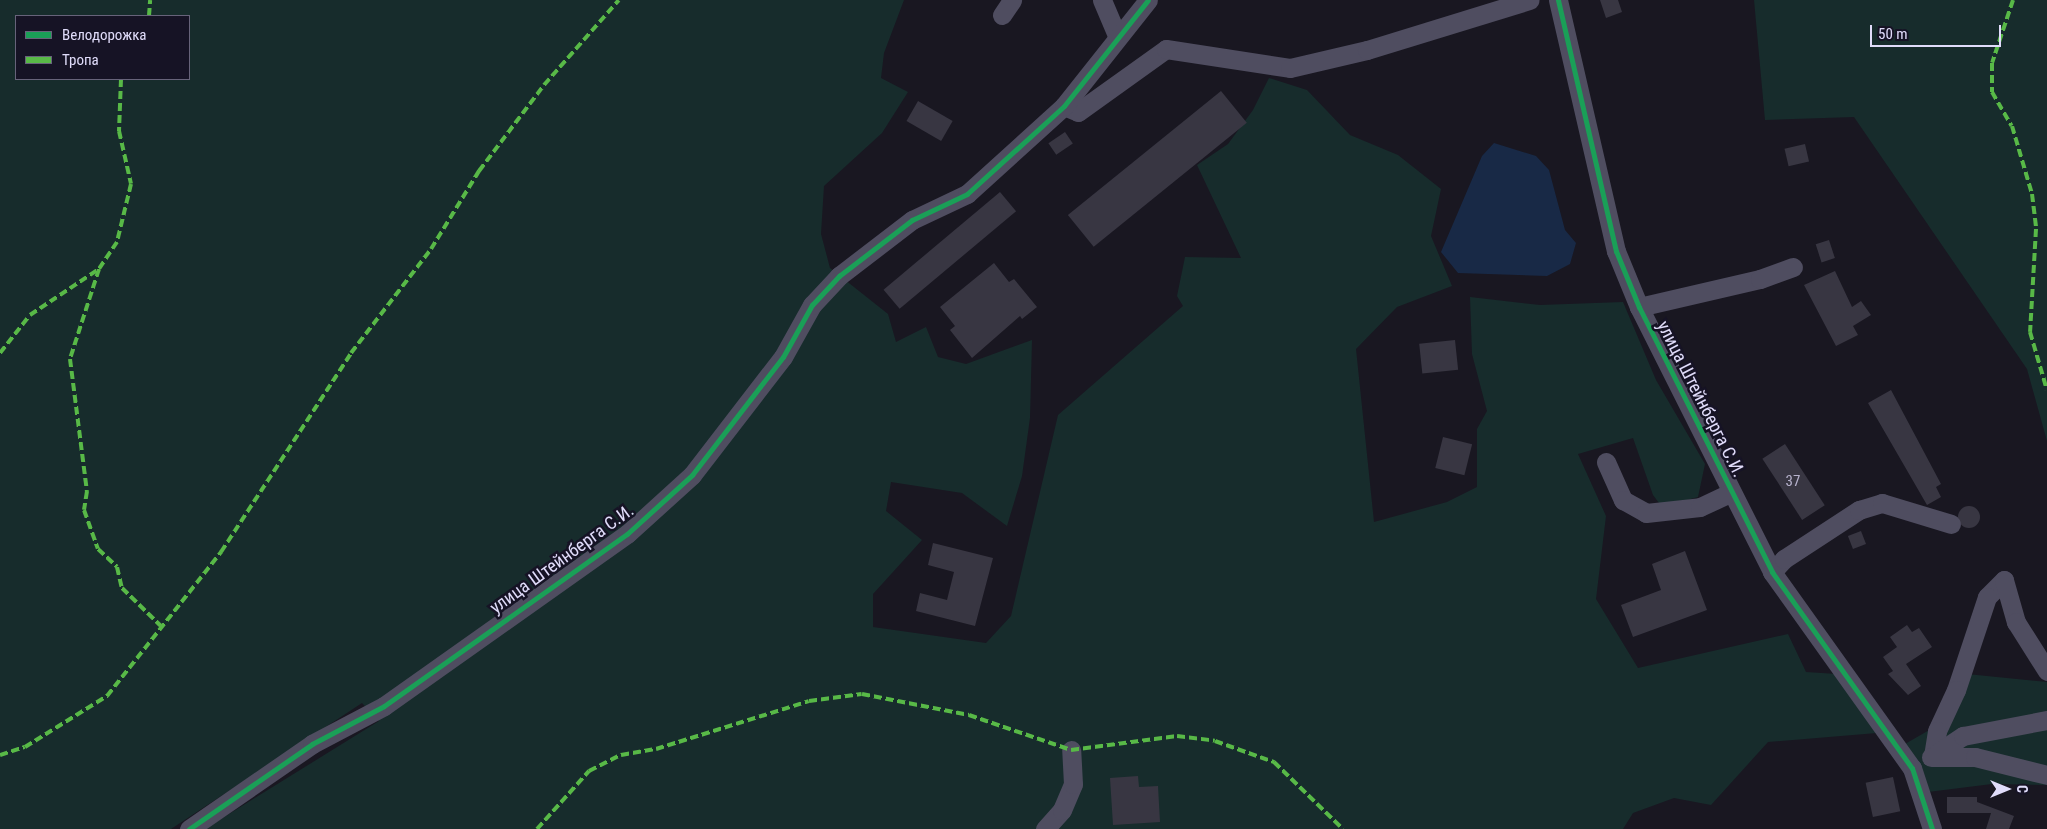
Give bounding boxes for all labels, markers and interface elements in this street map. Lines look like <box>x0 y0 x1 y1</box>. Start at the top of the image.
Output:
legend <box>15 15 190 80</box>
scale bar <box>1872 15 2003 47</box>
text: 50 m <box>1878 25 1908 43</box>
text: Велодорожка <box>62 26 147 44</box>
text: Тропа <box>62 51 99 69</box>
street label: улица Штейнберга С.И. <box>1652 317 1750 481</box>
house number: 37 <box>1786 473 1800 491</box>
street label: улица Штейнберга С.И. <box>486 500 638 618</box>
north arrow <box>1982 764 2032 814</box>
text: С <box>2014 785 2030 793</box>

